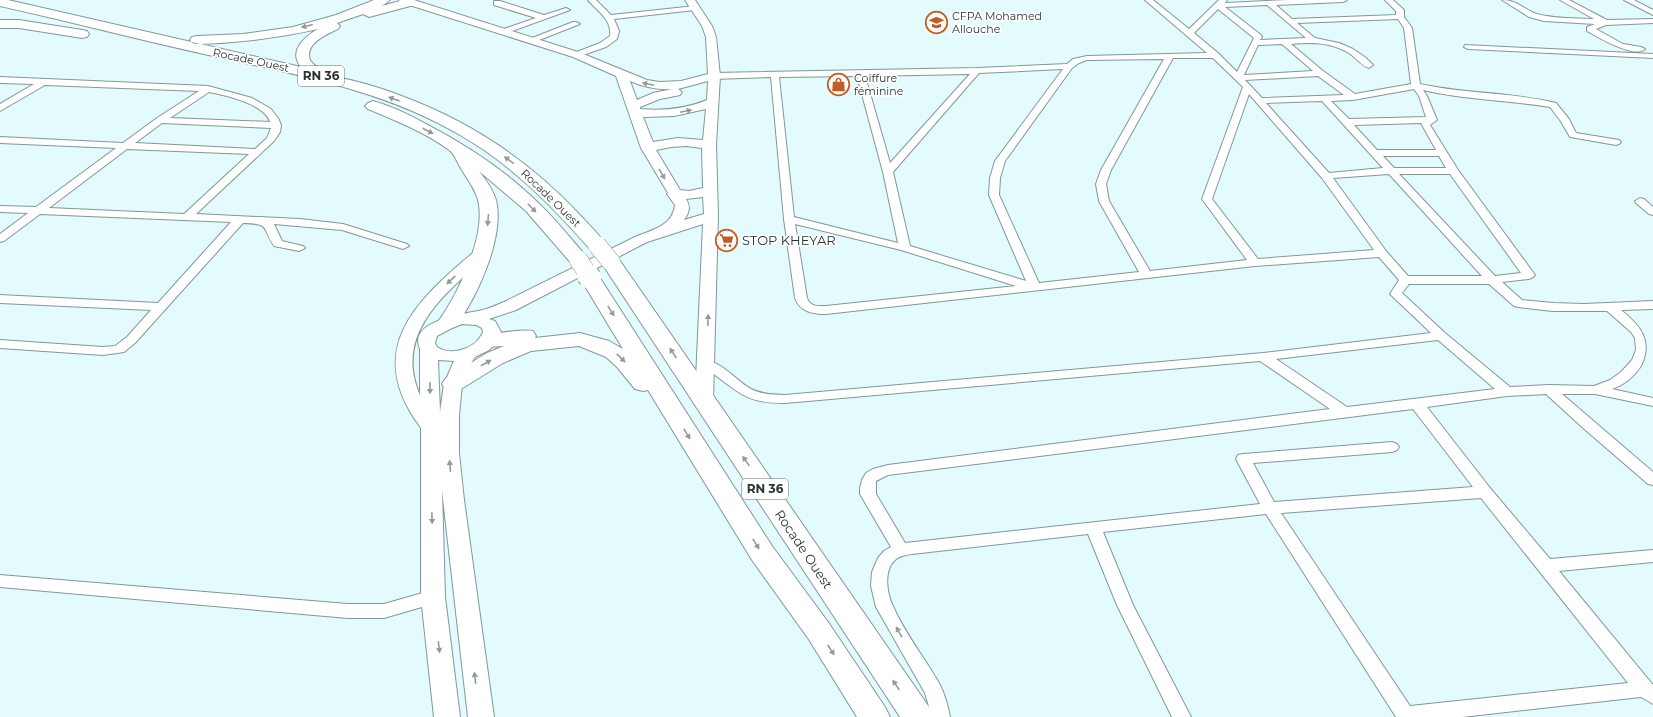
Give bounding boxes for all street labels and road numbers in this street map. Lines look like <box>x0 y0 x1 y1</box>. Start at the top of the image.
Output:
street label: Rocade Ouest <box>212 45 291 75</box>
road number: RN 36 <box>298 66 344 86</box>
street label: Rocade Ouest <box>518 166 584 230</box>
road number: RN 36 <box>742 479 788 499</box>
street label: Rocade Ouest <box>772 507 836 591</box>

